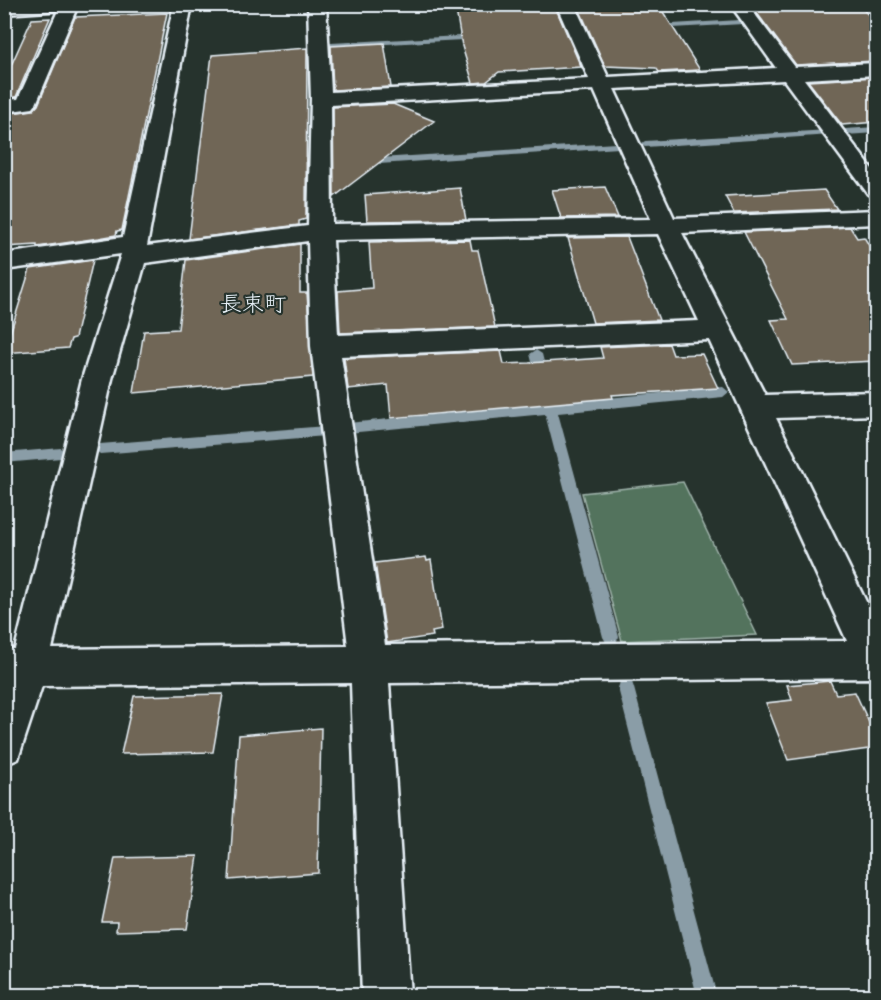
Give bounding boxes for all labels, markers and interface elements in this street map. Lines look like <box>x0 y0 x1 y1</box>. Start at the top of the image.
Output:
district label: 長束町 <box>220 288 286 318</box>

